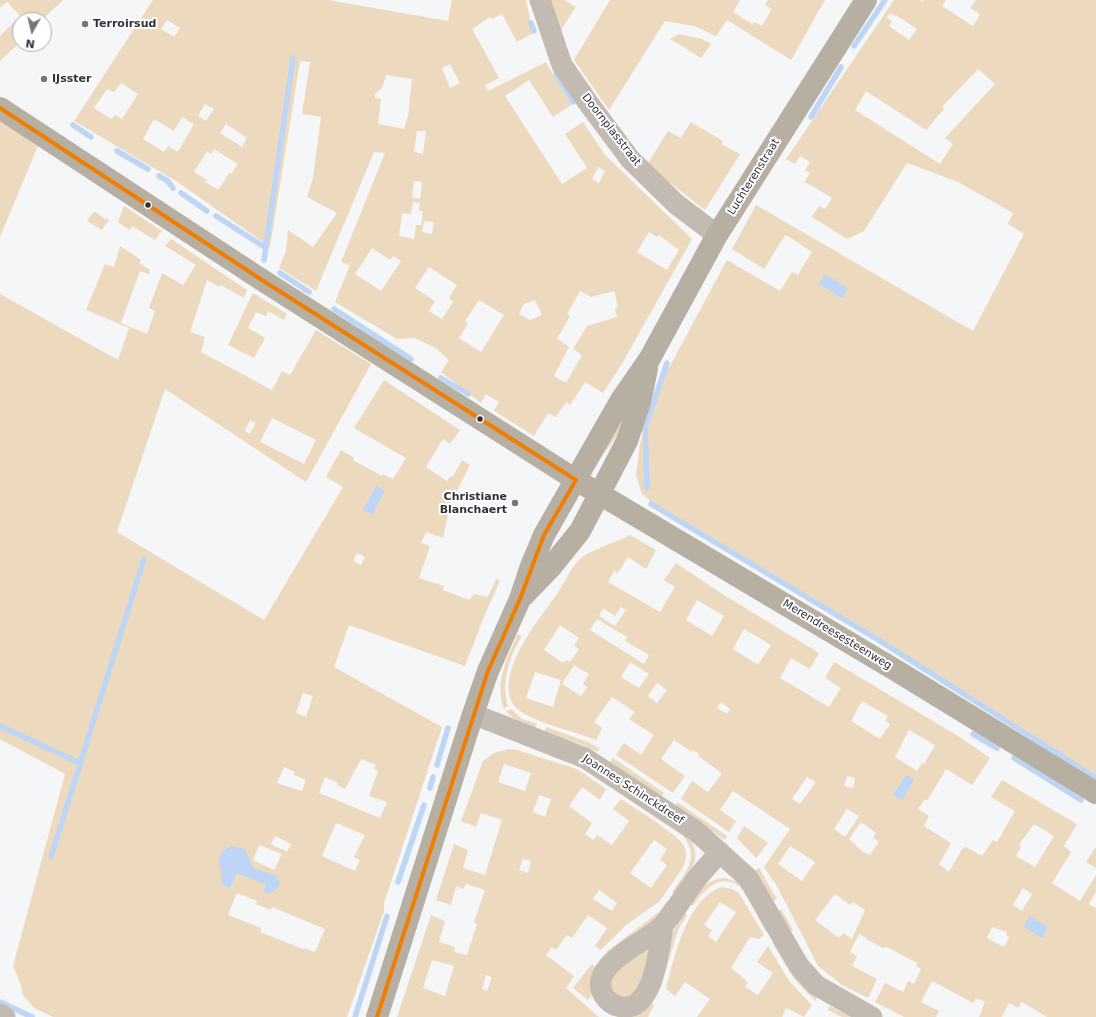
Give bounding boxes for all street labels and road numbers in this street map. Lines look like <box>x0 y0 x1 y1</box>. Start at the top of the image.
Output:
street label: Doornplasstraat <box>579 91 643 169</box>
street label: Luchterenstraat <box>725 136 783 218</box>
street label: Merendreesesteenweg <box>780 597 894 673</box>
street label: Joannes Schinckdreef <box>580 752 686 828</box>

